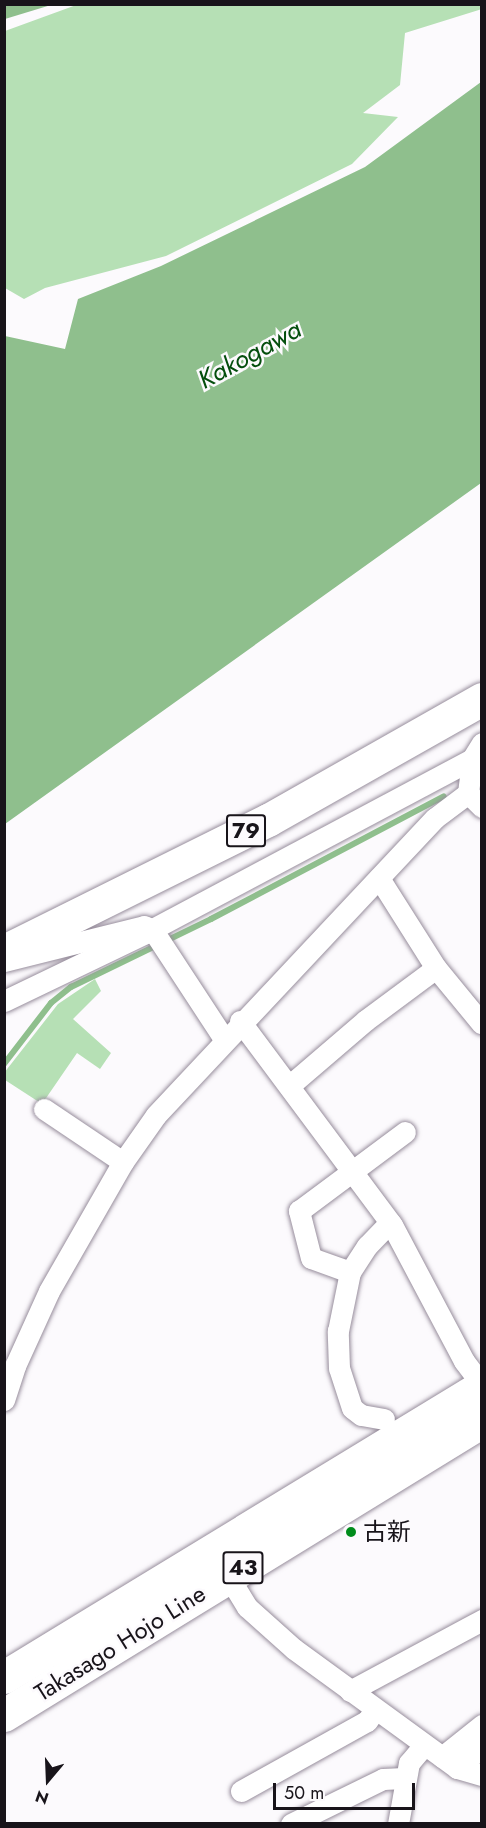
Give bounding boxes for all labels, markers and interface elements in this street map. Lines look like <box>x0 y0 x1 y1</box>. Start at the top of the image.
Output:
water label: Kakogawa <box>193 314 307 396</box>
road number: 79 <box>225 812 267 850</box>
place label: 古新 <box>363 1518 411 1546</box>
marker: 古新 <box>344 1525 358 1539</box>
road number: 43 <box>222 1549 264 1587</box>
street label: Takasago Hojo Line <box>29 1579 211 1707</box>
north arrow <box>18 1750 78 1810</box>
scale bar <box>276 1771 418 1809</box>
text: 50 m <box>284 1780 324 1806</box>
text: N <box>32 1785 52 1810</box>

